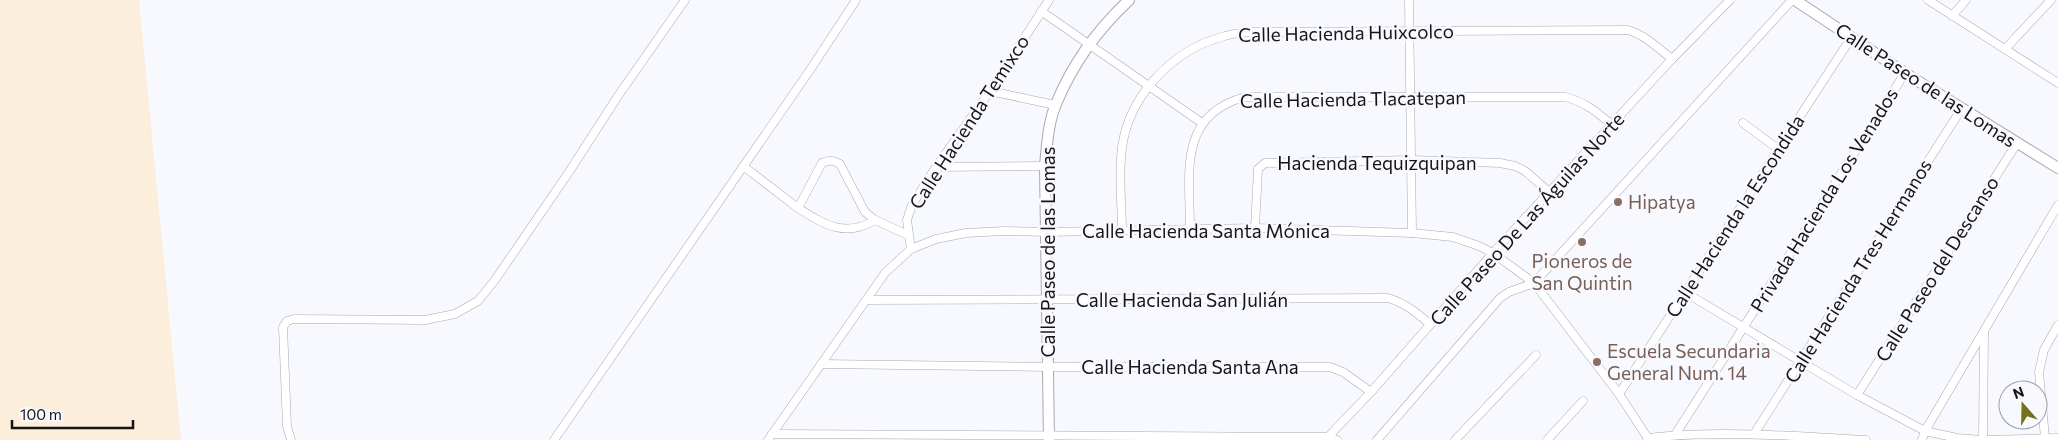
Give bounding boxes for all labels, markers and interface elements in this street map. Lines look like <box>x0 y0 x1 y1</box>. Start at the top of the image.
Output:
street label: Calle Paseo de las Lomas <box>1832 18 2021 152</box>
street label: Calle Hacienda Huixcolco <box>1238 19 1454 46</box>
street label: Calle Hacienda Temixco <box>904 30 1033 213</box>
street label: Privada Hacienda Los Venados <box>1745 83 1902 316</box>
street label: Calle Hacienda Tlacatepan <box>1240 85 1466 112</box>
street label: Calle Paseo De Las Águilas Norte <box>1425 107 1629 330</box>
street label: Calle Hacienda la Escondida <box>1660 110 1809 321</box>
street label: Calle Paseo de las Lomas <box>1036 147 1059 357</box>
street label: Hacienda Tequizquipan <box>1277 151 1477 174</box>
street label: Calle Hacienda Tres Hermanos <box>1779 155 1936 387</box>
street label: Calle Paseo del Descanso <box>1870 172 2003 366</box>
place label: Hipatya <box>1628 190 1696 213</box>
marker: Hipatya <box>1612 196 1624 208</box>
street label: Calle Hacienda Santa Mónica <box>1082 219 1330 242</box>
marker: Pioneros de San Quintin <box>1576 236 1588 248</box>
place label: Pioneros de San Quintin <box>1531 249 1633 294</box>
street label: Calle Hacienda San Julián <box>1076 288 1288 311</box>
place label: Escuela Secundaria General Num. 14 <box>1607 339 1771 384</box>
street label: Calle Hacienda Santa Ana <box>1081 355 1299 378</box>
marker: Escuela Secundaria General Num. 14 <box>1591 356 1603 368</box>
north arrow <box>1998 380 2048 430</box>
text: N <box>2011 383 2026 402</box>
scale bar <box>12 398 134 430</box>
text: 100 m <box>20 405 62 423</box>

